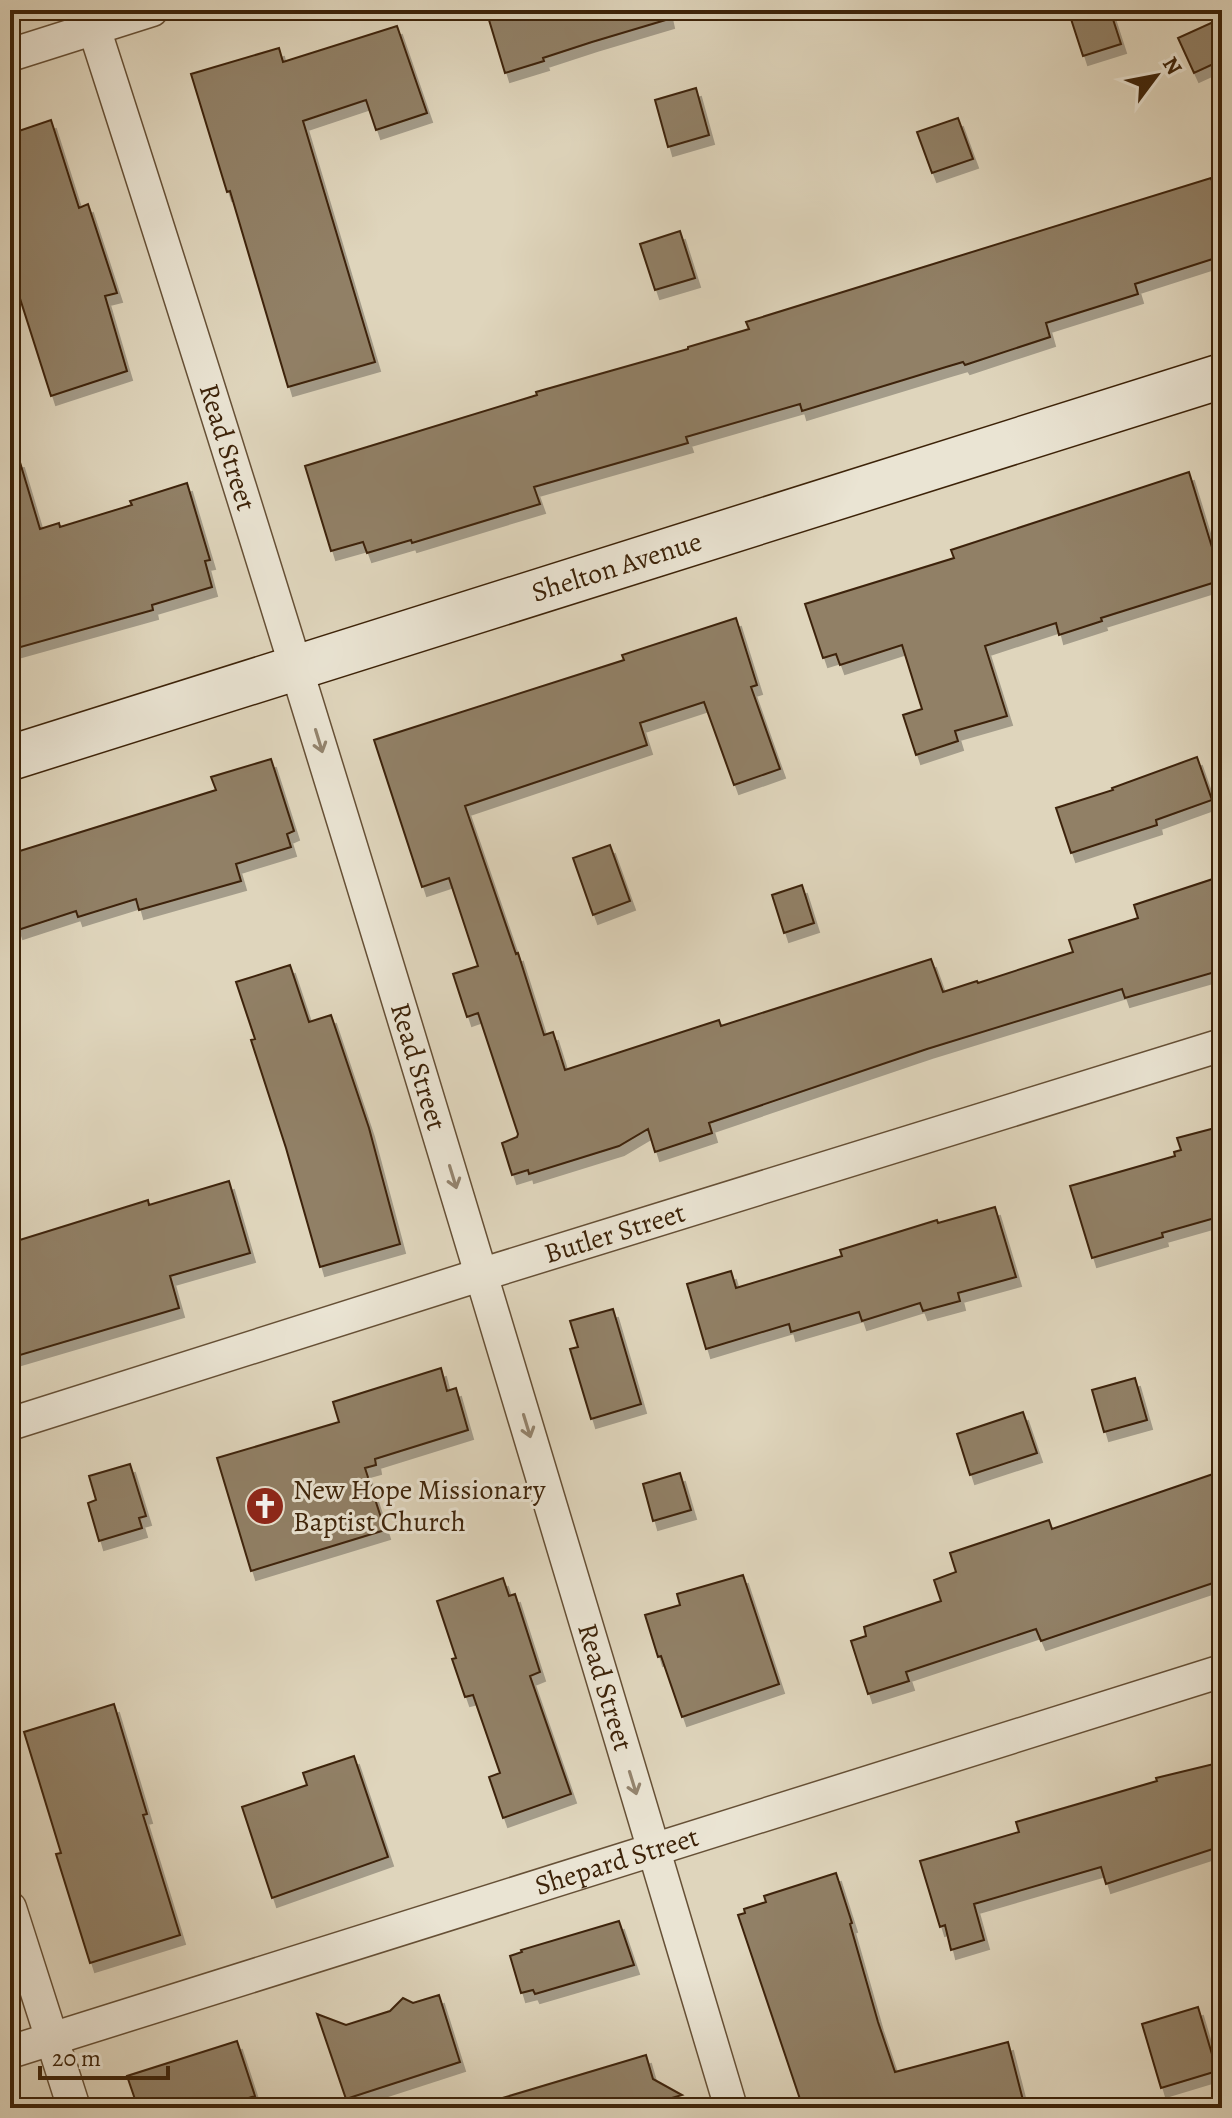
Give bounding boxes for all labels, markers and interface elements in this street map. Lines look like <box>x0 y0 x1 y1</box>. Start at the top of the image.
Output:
north arrow <box>1116 36 1196 116</box>
text: N <box>1155 51 1189 81</box>
street label: Read Street <box>190 379 265 516</box>
street label: Shelton Avenue <box>527 522 706 611</box>
one-way arrow <box>313 728 328 753</box>
street label: Read Street <box>381 998 456 1135</box>
one-way arrow <box>446 1165 461 1190</box>
street label: Butler Street <box>539 1194 690 1273</box>
one-way arrow <box>520 1413 535 1439</box>
place label: New Hope Missionary Baptist Church <box>293 1471 546 1541</box>
church icon: New Hope Missionary Baptist Church <box>244 1485 286 1527</box>
street label: Read Street <box>568 1619 642 1755</box>
one-way arrow <box>626 1769 641 1795</box>
street label: Shepard Street <box>530 1818 703 1905</box>
scale bar <box>40 2030 168 2080</box>
text: 20 m <box>52 2042 101 2074</box>

